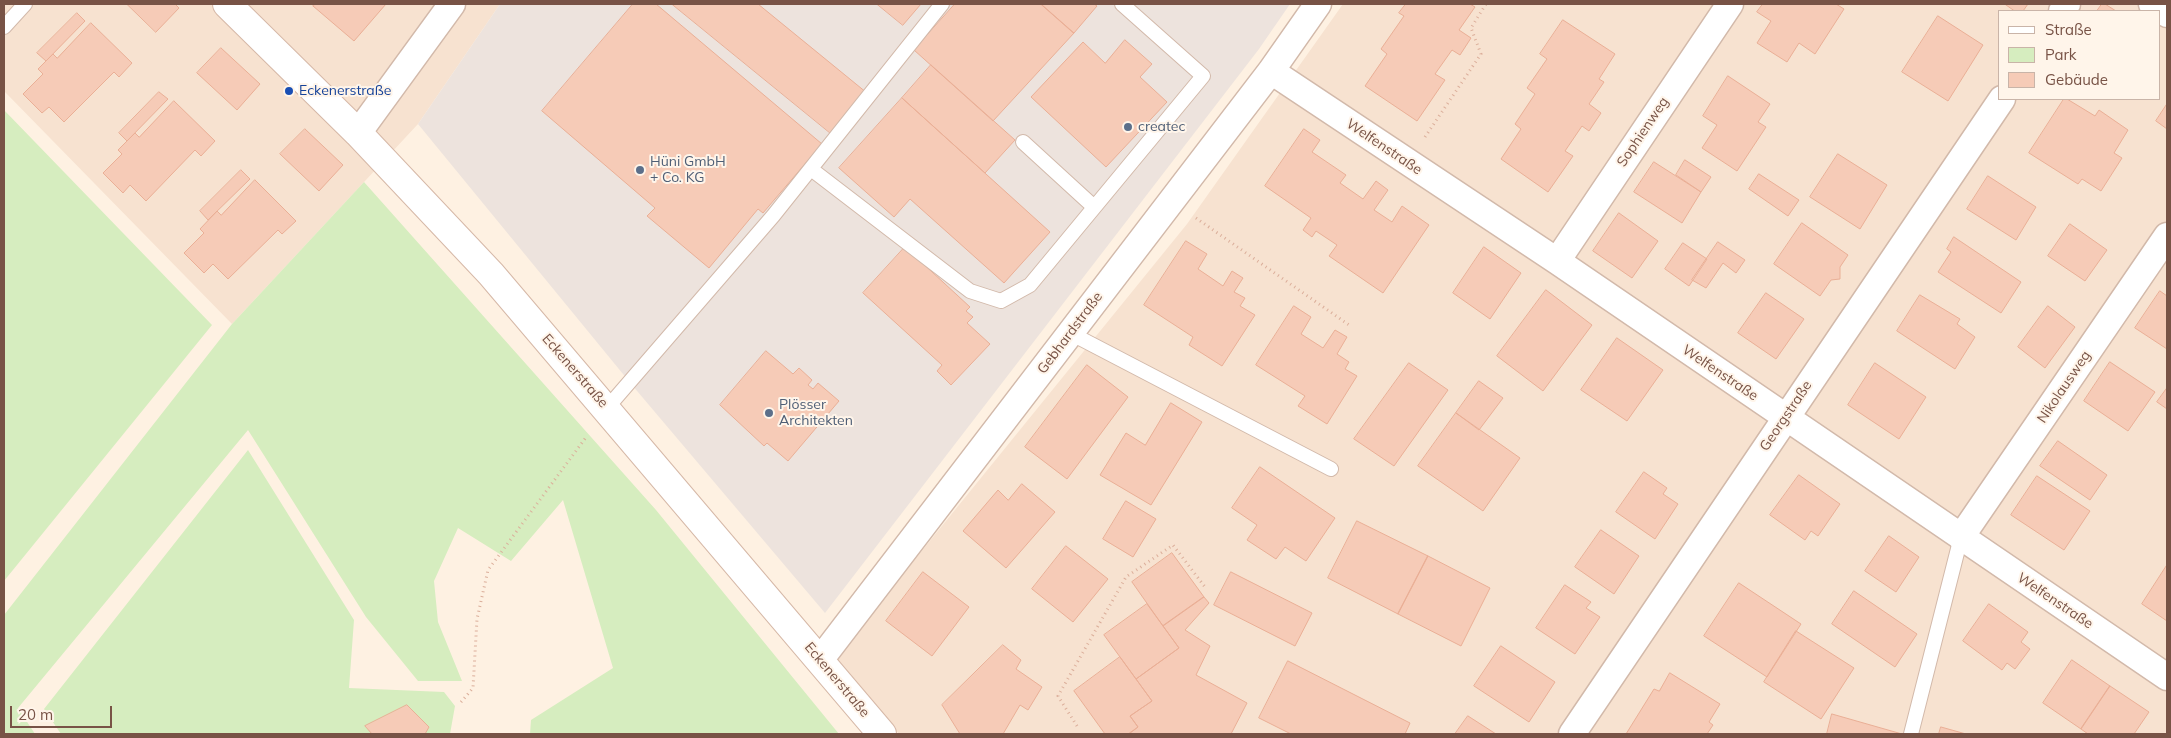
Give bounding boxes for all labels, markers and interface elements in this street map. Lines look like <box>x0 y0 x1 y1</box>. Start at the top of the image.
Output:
legend <box>1998 10 2161 100</box>
text: Straße <box>2045 20 2092 39</box>
text: Park <box>2045 45 2077 64</box>
text: Gebäude <box>2045 70 2108 89</box>
place label: Eckenerstraße <box>299 83 391 99</box>
marker: Eckenerstraße <box>283 85 295 97</box>
street label: Sophienweg <box>1614 94 1672 170</box>
street label: Welfenstraße <box>1343 116 1425 178</box>
place label: createc <box>1138 119 1185 135</box>
marker: createc <box>1122 121 1134 133</box>
place label: Hüni GmbH + Co. KG <box>650 154 726 186</box>
marker: Hüni GmbH + Co. KG <box>634 164 646 176</box>
street label: Gebhardstraße <box>1034 289 1106 377</box>
street label: Eckenerstraße <box>538 331 612 411</box>
street label: Welfenstraße <box>1679 342 1761 404</box>
street label: Nikolausweg <box>2034 348 2094 426</box>
street label: Georgstraße <box>1756 378 1816 454</box>
place label: Plösser Architekten <box>779 397 853 430</box>
marker: Plösser Architekten <box>763 407 775 419</box>
street label: Welfenstraße <box>2014 570 2096 632</box>
street label: Eckenerstraße <box>801 639 873 721</box>
scale bar <box>12 696 115 728</box>
text: 20 m <box>18 705 53 724</box>

